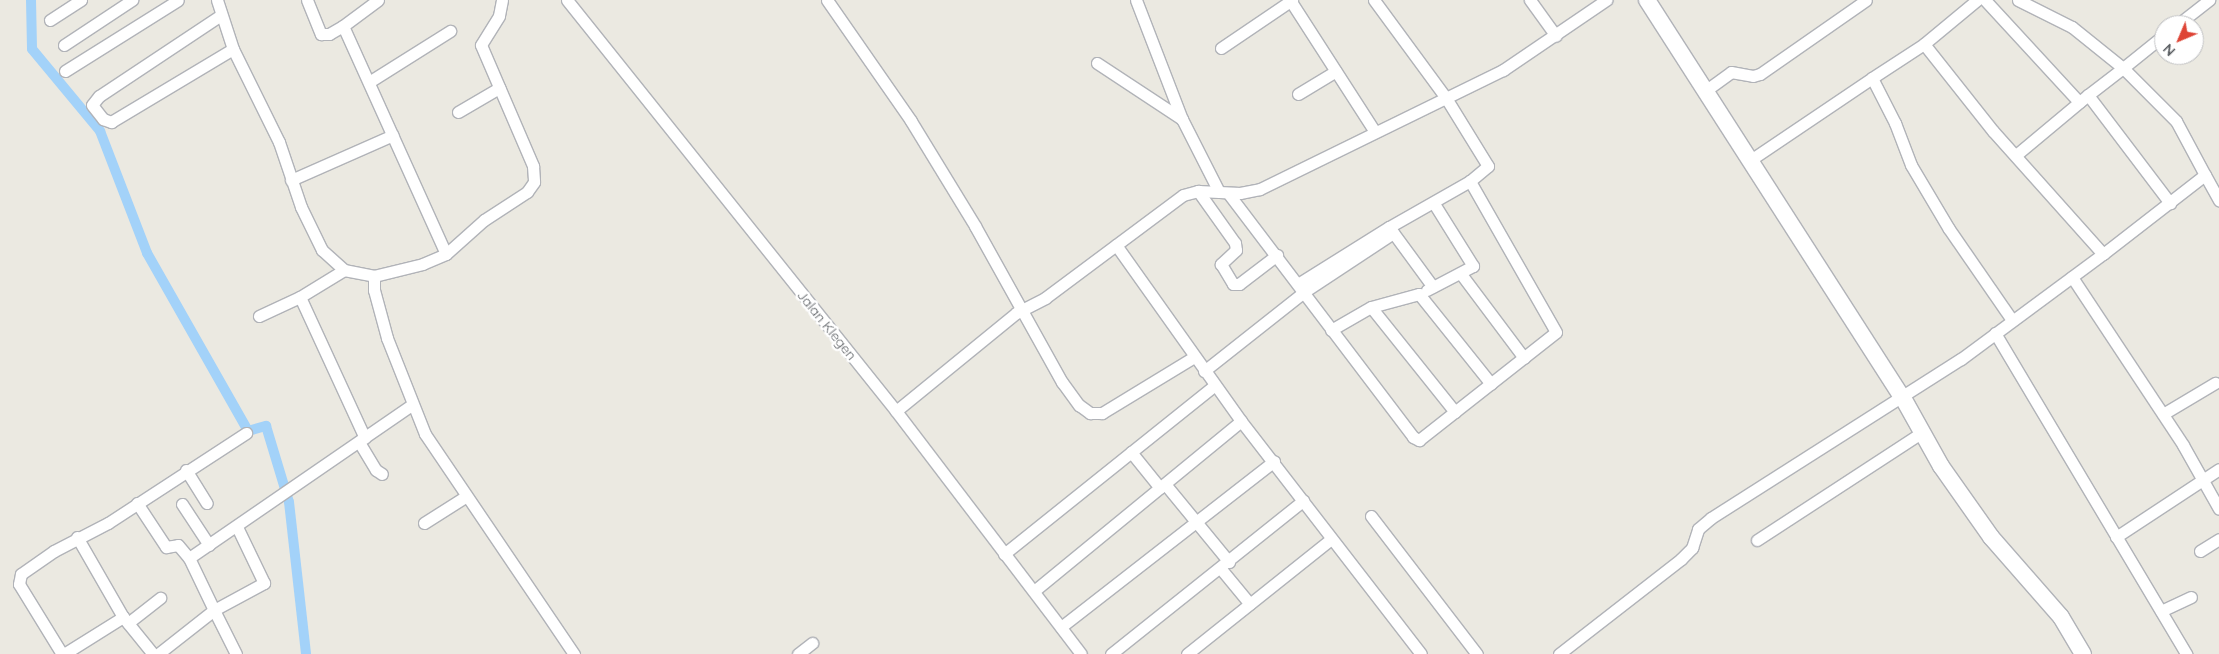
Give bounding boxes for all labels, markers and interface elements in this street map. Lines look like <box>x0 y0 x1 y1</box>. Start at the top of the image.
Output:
north arrow <box>2154 15 2204 65</box>
text: N <box>2159 40 2179 60</box>
street label: Jalan Klegen <box>794 287 860 363</box>

